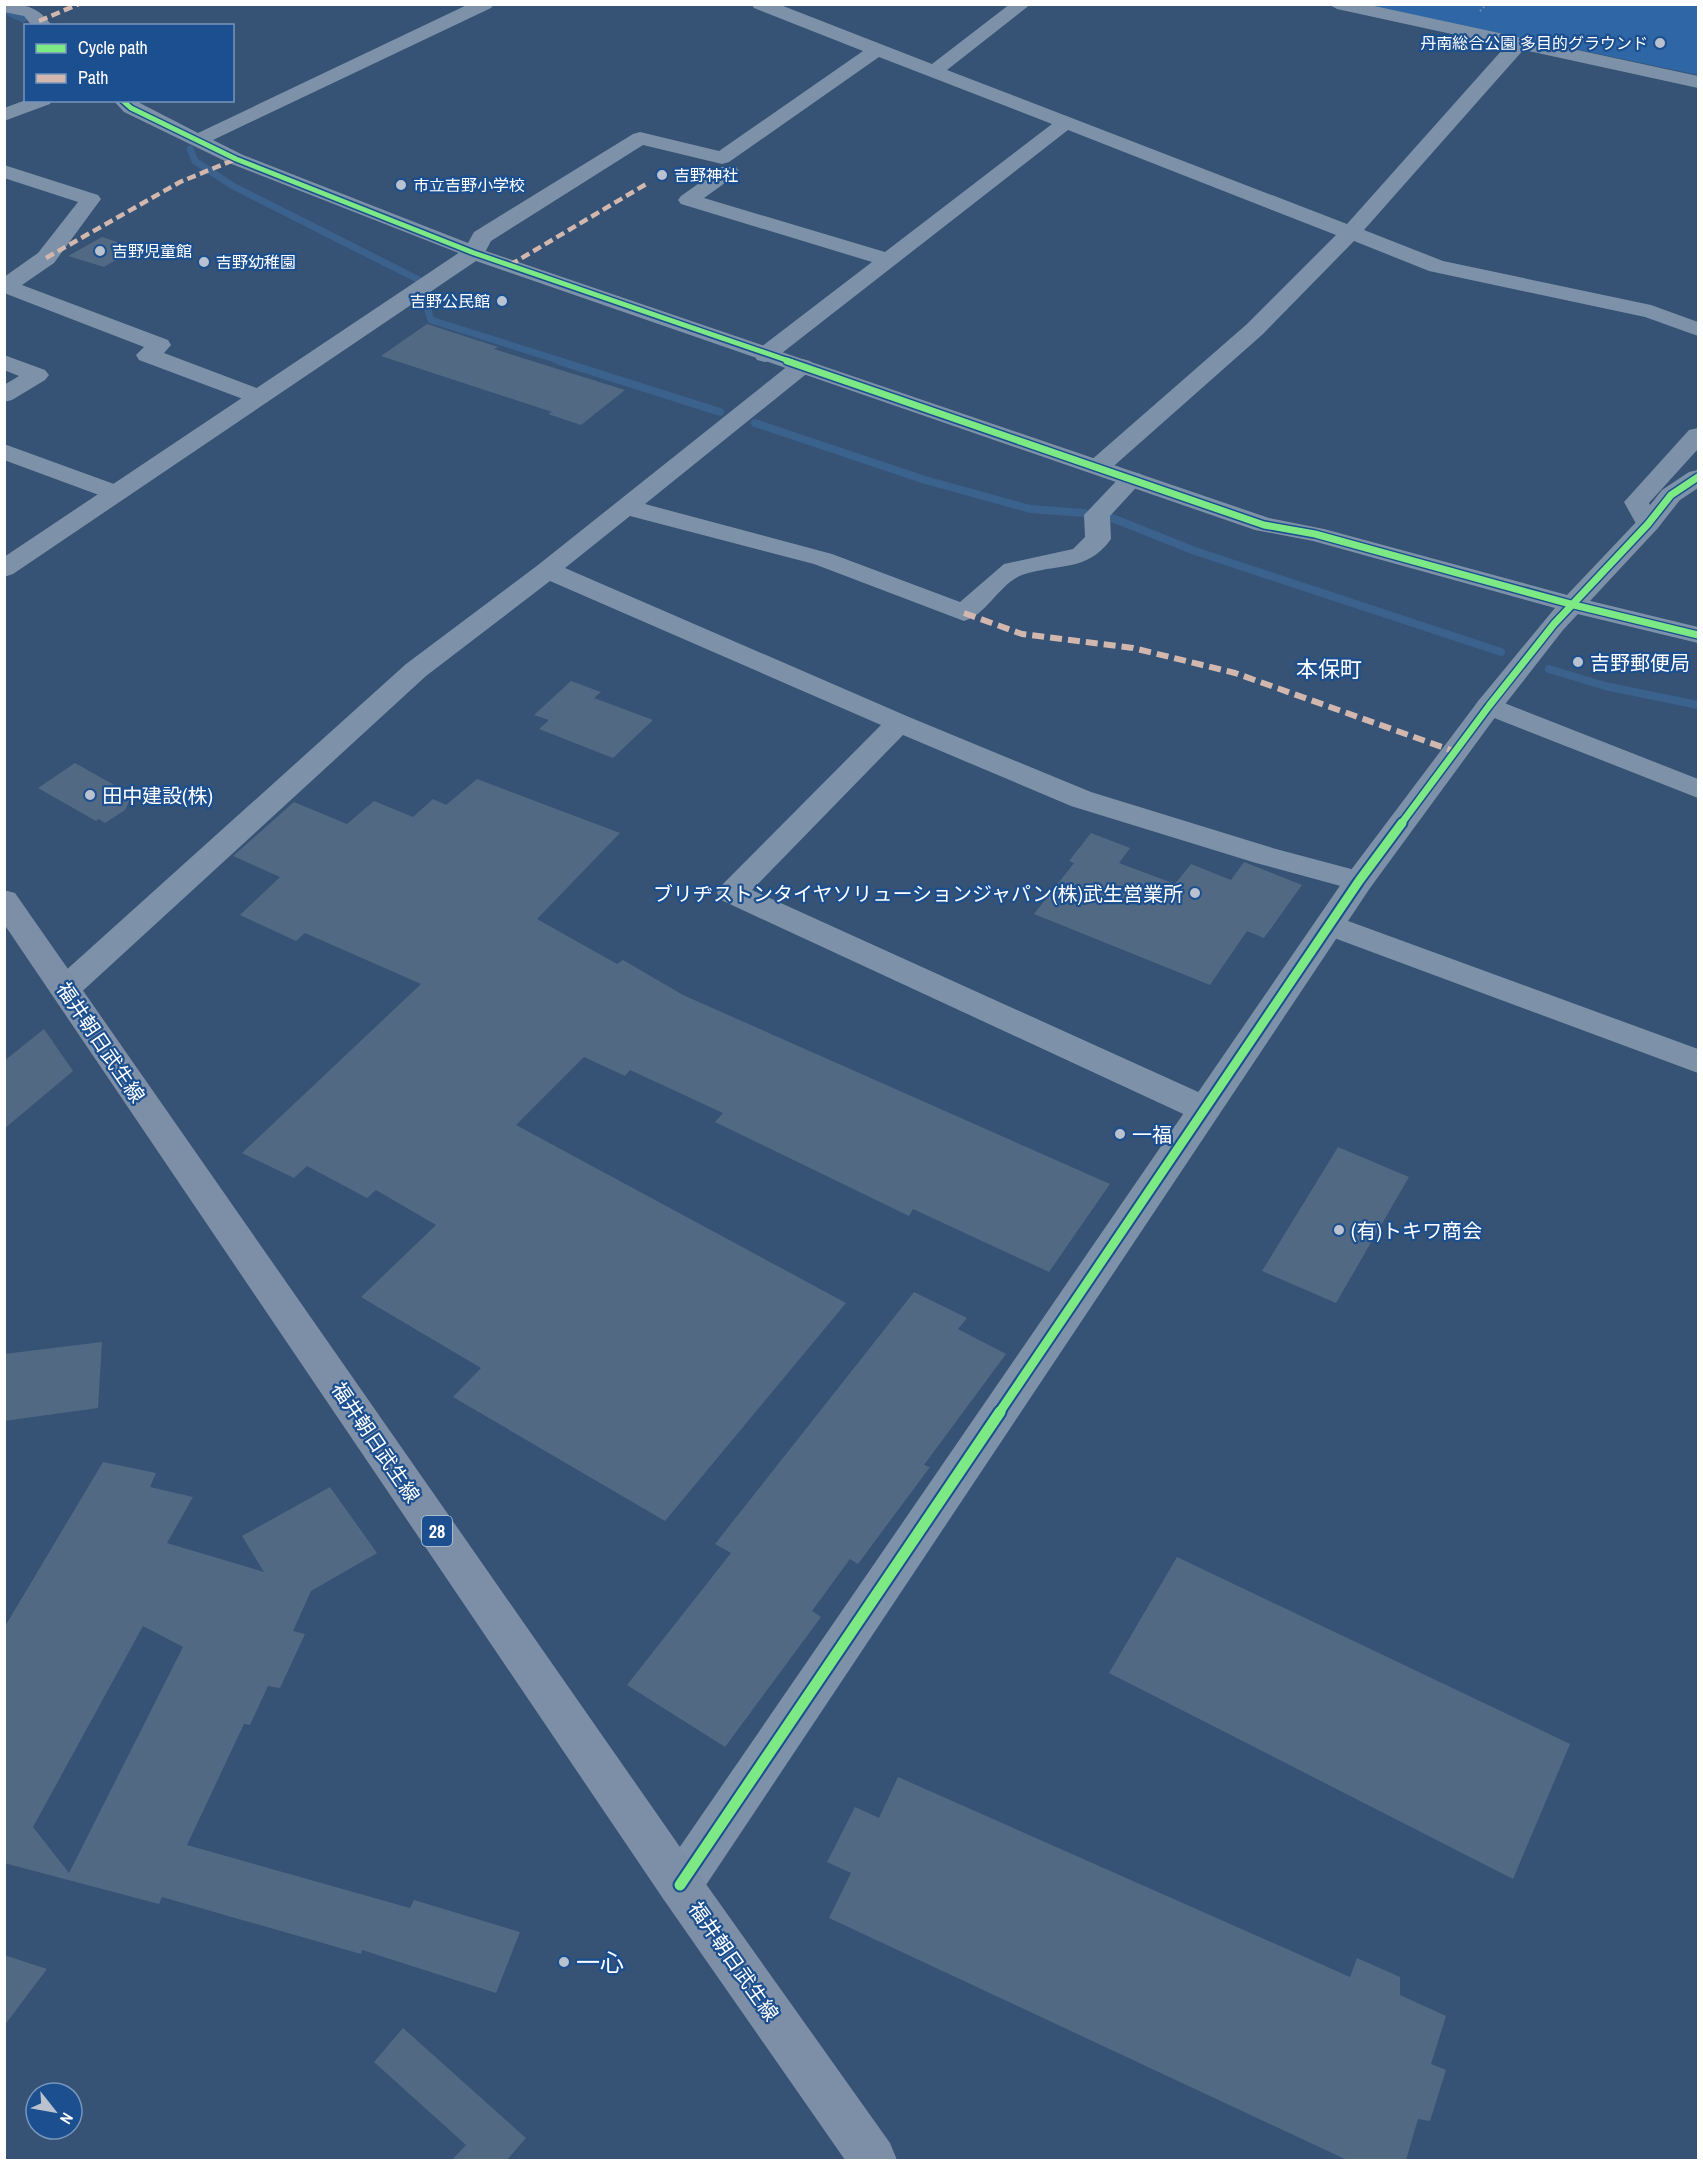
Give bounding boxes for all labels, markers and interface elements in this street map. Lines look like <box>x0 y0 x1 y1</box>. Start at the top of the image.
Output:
legend <box>24 24 234 102</box>
place label: 丹南総合公園 多目的グラウンド <box>1420 32 1648 54</box>
text: Cycle path <box>78 35 148 60</box>
marker: 丹南総合公園 多目的グラウンド <box>1653 36 1667 50</box>
text: Path <box>78 65 108 90</box>
place label: 吉野神社 <box>674 164 738 186</box>
marker: 吉野神社 <box>655 168 669 182</box>
place label: 市立吉野小学校 <box>413 174 525 196</box>
marker: 市立吉野小学校 <box>394 178 408 192</box>
place label: 吉野児童館 <box>112 240 192 262</box>
marker: 吉野児童館 <box>93 244 107 258</box>
place label: 吉野幼稚園 <box>216 251 296 273</box>
marker: 吉野幼稚園 <box>197 255 211 269</box>
place label: 吉野公民館 <box>410 290 490 312</box>
marker: 吉野公民館 <box>495 294 509 308</box>
place label: 吉野郵便局 <box>1590 649 1690 676</box>
district label: 本保町 <box>1296 654 1362 684</box>
marker: 吉野郵便局 <box>1571 655 1585 669</box>
place label: 田中建設(株) <box>102 782 213 809</box>
marker: 田中建設(株) <box>83 788 97 802</box>
place label: ブリヂストンタイヤソリューションジャパン(株)武生営業所 <box>653 880 1183 907</box>
marker: ブリヂストンタイヤソリューションジャパン(株)武生営業所 <box>1188 886 1202 900</box>
street label: 福井朝日武生線 <box>51 976 151 1108</box>
place label: 一福 <box>1132 1121 1172 1148</box>
marker: 一福 <box>1113 1127 1127 1141</box>
place label: (有)トキワ商会 <box>1351 1217 1482 1244</box>
marker: (有)トキワ商会 <box>1332 1223 1346 1237</box>
street label: 福井朝日武生線 <box>326 1376 426 1508</box>
road number: 28 <box>422 1516 452 1546</box>
street label: 福井朝日武生線 <box>683 1896 785 2026</box>
place label: 一心 <box>576 1946 624 1978</box>
marker: 一心 <box>557 1955 571 1969</box>
north arrow <box>24 2081 84 2141</box>
text: N <box>55 2109 79 2128</box>

